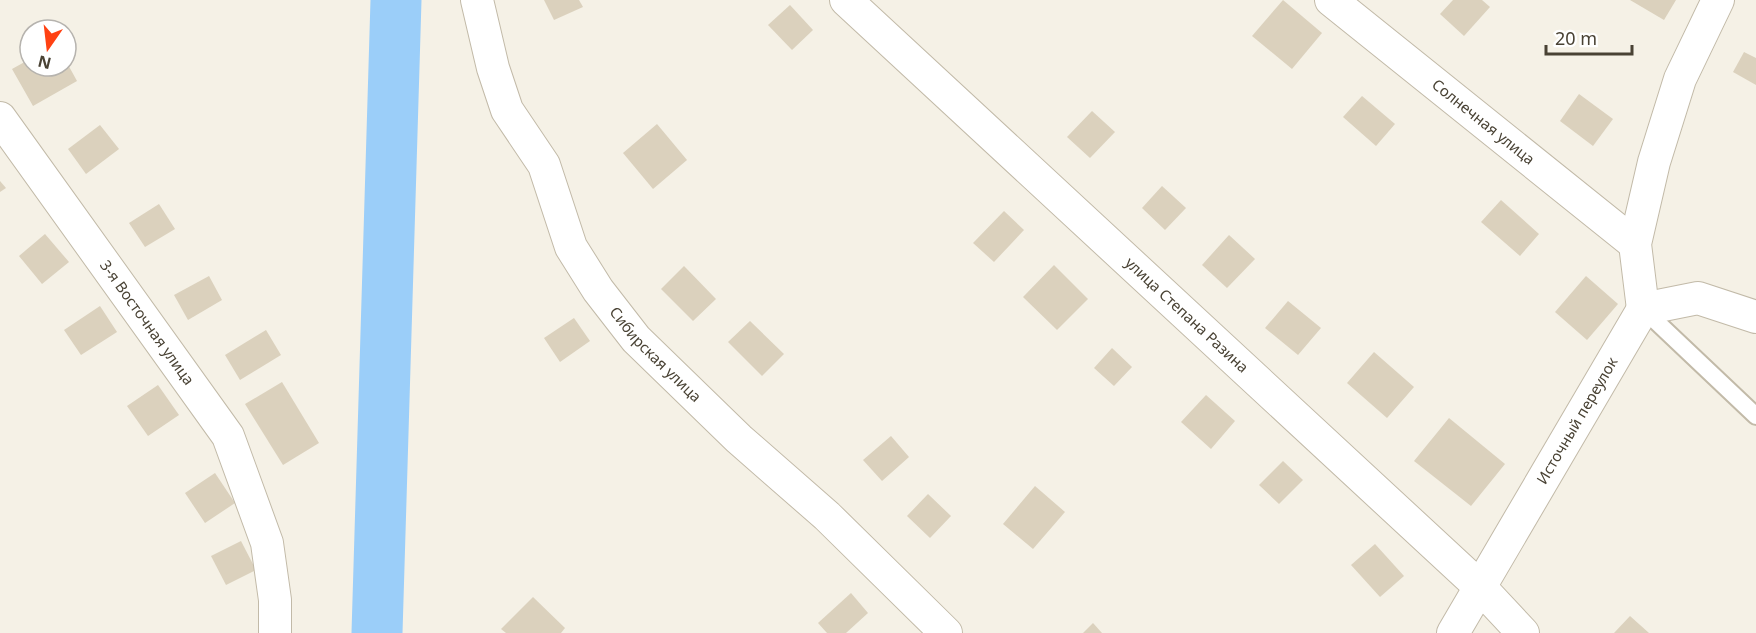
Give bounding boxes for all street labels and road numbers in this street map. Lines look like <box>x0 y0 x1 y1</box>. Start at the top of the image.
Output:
street label: Солнечная улица <box>1428 74 1539 169</box>
street label: улица Степана Разина <box>1121 252 1253 377</box>
street label: 3-я Восточная улица <box>96 256 199 389</box>
street label: Сибирская улица <box>606 302 706 406</box>
street label: Источный переулок <box>1532 353 1622 487</box>

